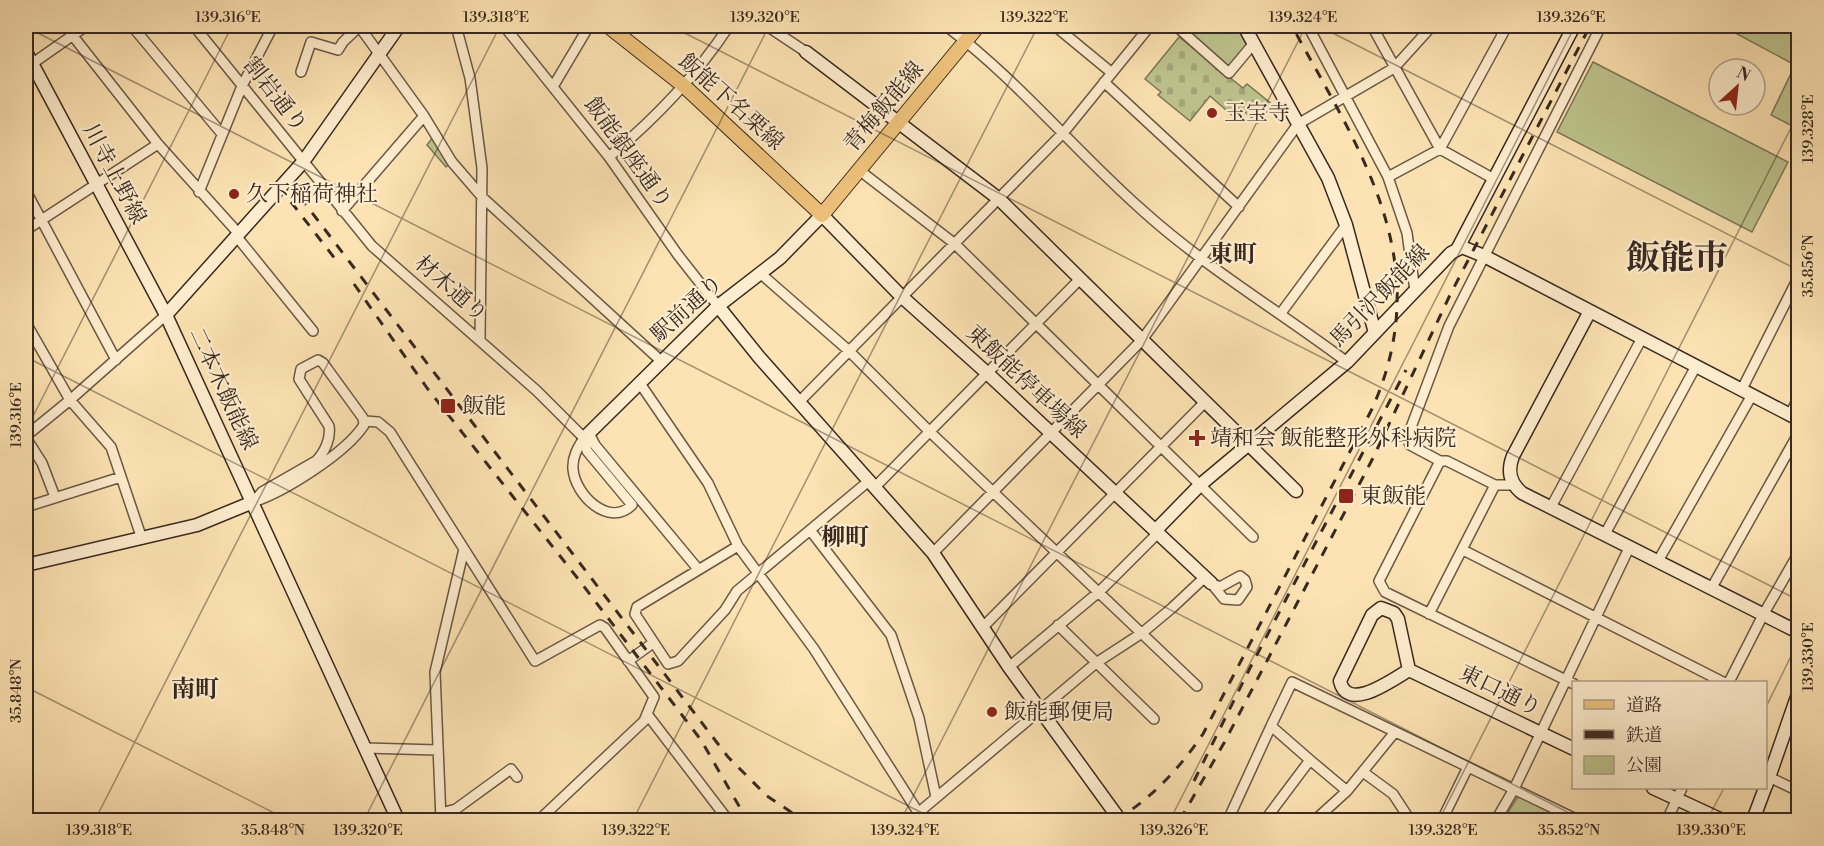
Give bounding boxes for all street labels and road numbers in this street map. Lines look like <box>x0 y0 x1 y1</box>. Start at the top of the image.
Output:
street label: 飯能下名栗線 <box>673 48 789 156</box>
street label: 割岩通り <box>237 52 313 138</box>
street label: 青梅飯能線 <box>838 56 930 158</box>
street label: 飯能銀座通り <box>578 92 678 214</box>
street label: 川寺上野線 <box>76 119 152 229</box>
street label: 馬引沢飯能線 <box>1324 239 1436 353</box>
street label: 材木通り <box>409 250 493 328</box>
street label: 駅前通り <box>645 270 729 348</box>
street label: 東飯能停車場線 <box>960 320 1092 444</box>
street label: 二本木飯能線 <box>183 323 263 455</box>
street label: 東口通り <box>1455 660 1545 722</box>

